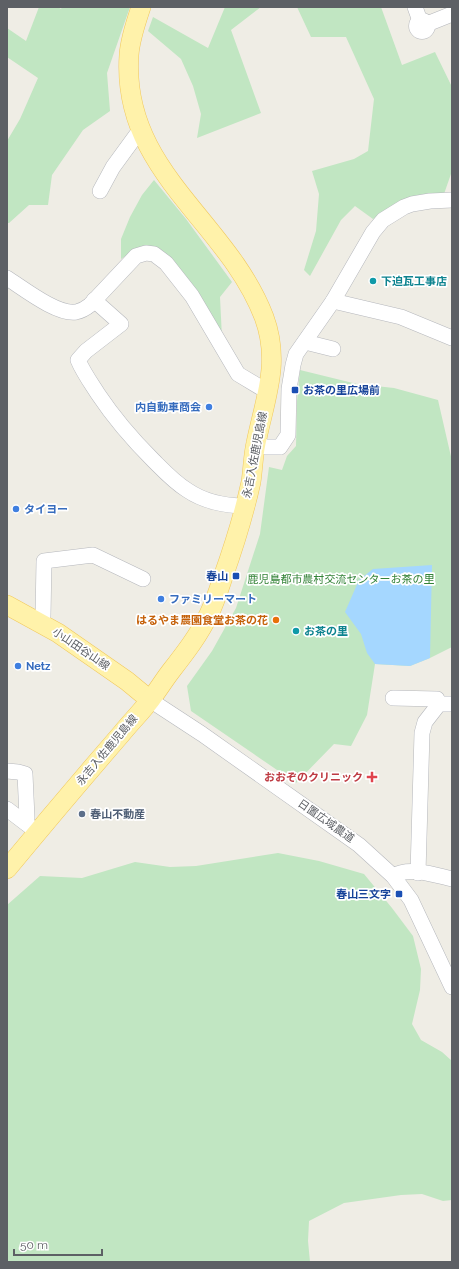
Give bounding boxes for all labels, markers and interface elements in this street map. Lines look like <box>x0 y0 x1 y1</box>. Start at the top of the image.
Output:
place label: 下迫瓦工事店 <box>381 275 447 288</box>
marker: 下迫瓦工事店 <box>368 276 378 286</box>
place label: お茶の里広場前 <box>303 384 380 397</box>
marker: お茶の里広場前 <box>290 385 300 395</box>
place label: 内自動車商会 <box>135 401 201 414</box>
marker: 内自動車商会 <box>204 402 214 412</box>
street label: 永吉入佐鹿児島線 <box>240 411 270 499</box>
place label: タイヨー <box>24 503 68 516</box>
marker: タイヨー <box>11 504 21 514</box>
place label: 春山 <box>206 570 228 583</box>
marker: 春山 <box>231 571 241 581</box>
park label: 鹿児島都市農村交流センターお茶の里 <box>248 573 435 586</box>
place label: ファミリーマート <box>169 593 257 606</box>
marker: ファミリーマート <box>156 594 166 604</box>
place label: はるやま農園食堂お茶の花 <box>136 614 268 627</box>
marker: はるやま農園食堂お茶の花 <box>271 615 281 625</box>
street label: 小山田谷山線 <box>50 625 112 673</box>
place label: お茶の里 <box>304 625 348 638</box>
marker: お茶の里 <box>291 626 301 636</box>
place label: Netz <box>26 660 51 673</box>
marker: Netz <box>13 661 23 671</box>
street label: 永吉入佐鹿児島線 <box>74 712 140 788</box>
place label: おおぞのクリニック <box>264 771 363 784</box>
marker: おおぞのクリニック <box>366 771 378 783</box>
street label: 日置広域農道 <box>295 797 357 845</box>
place label: 春山不動産 <box>90 808 145 821</box>
marker: 春山不動産 <box>77 809 87 819</box>
place label: 春山三文字 <box>336 888 391 901</box>
marker: 春山三文字 <box>394 889 404 899</box>
scale bar <box>14 1231 102 1257</box>
text: 50 m <box>20 1238 48 1252</box>

